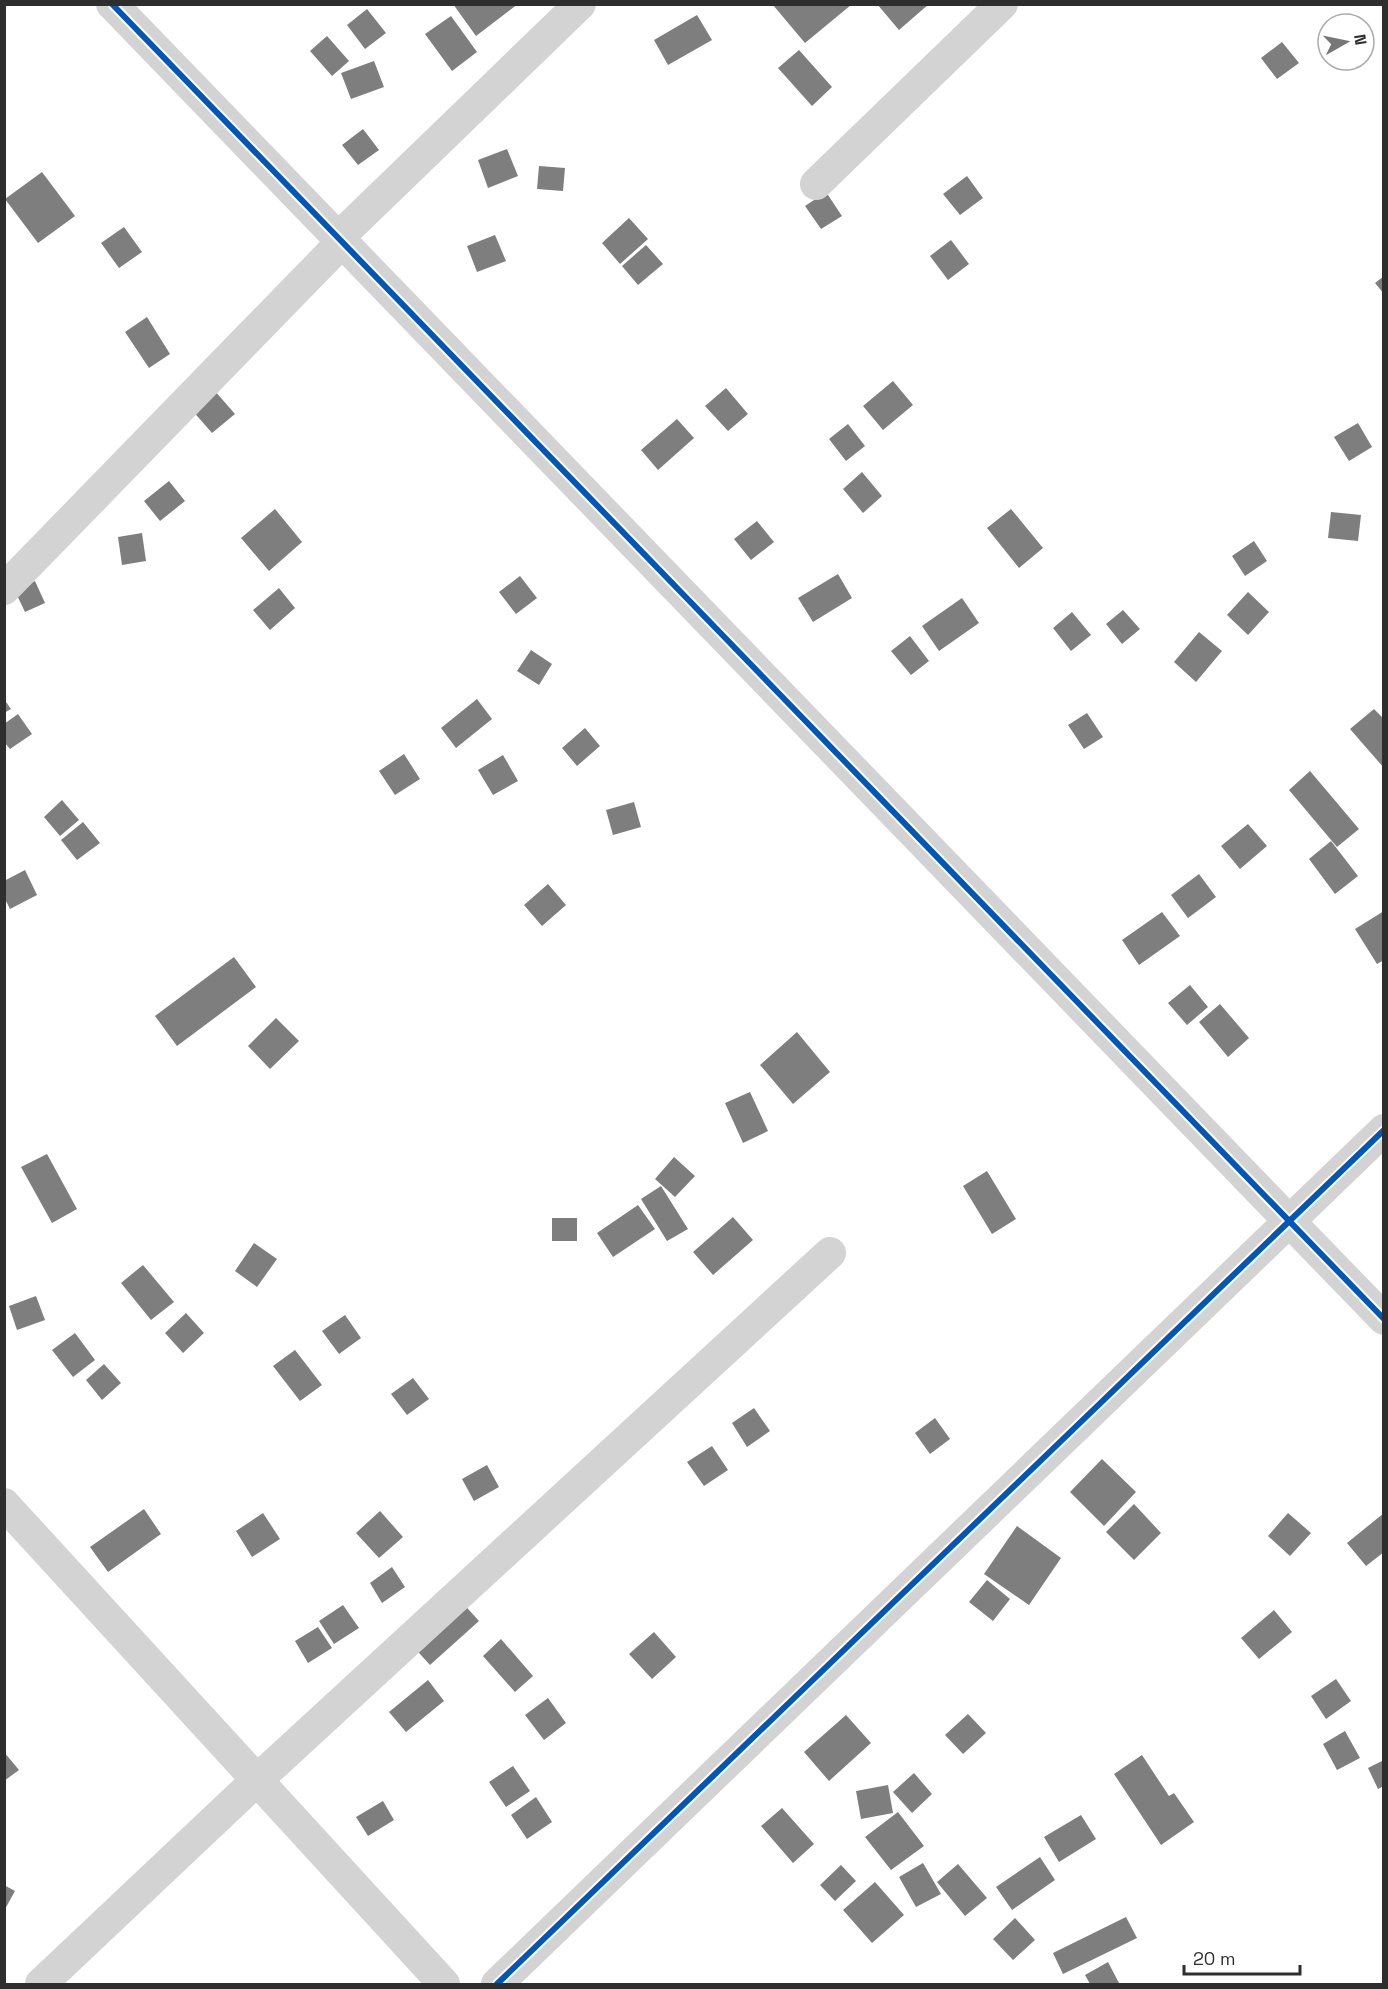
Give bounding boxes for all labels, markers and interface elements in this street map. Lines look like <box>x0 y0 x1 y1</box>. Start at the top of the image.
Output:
north arrow <box>1316 12 1376 72</box>
text: N <box>1349 33 1372 47</box>
scale bar <box>1184 1938 1300 1976</box>
text: 20 m <box>1193 1947 1236 1970</box>

